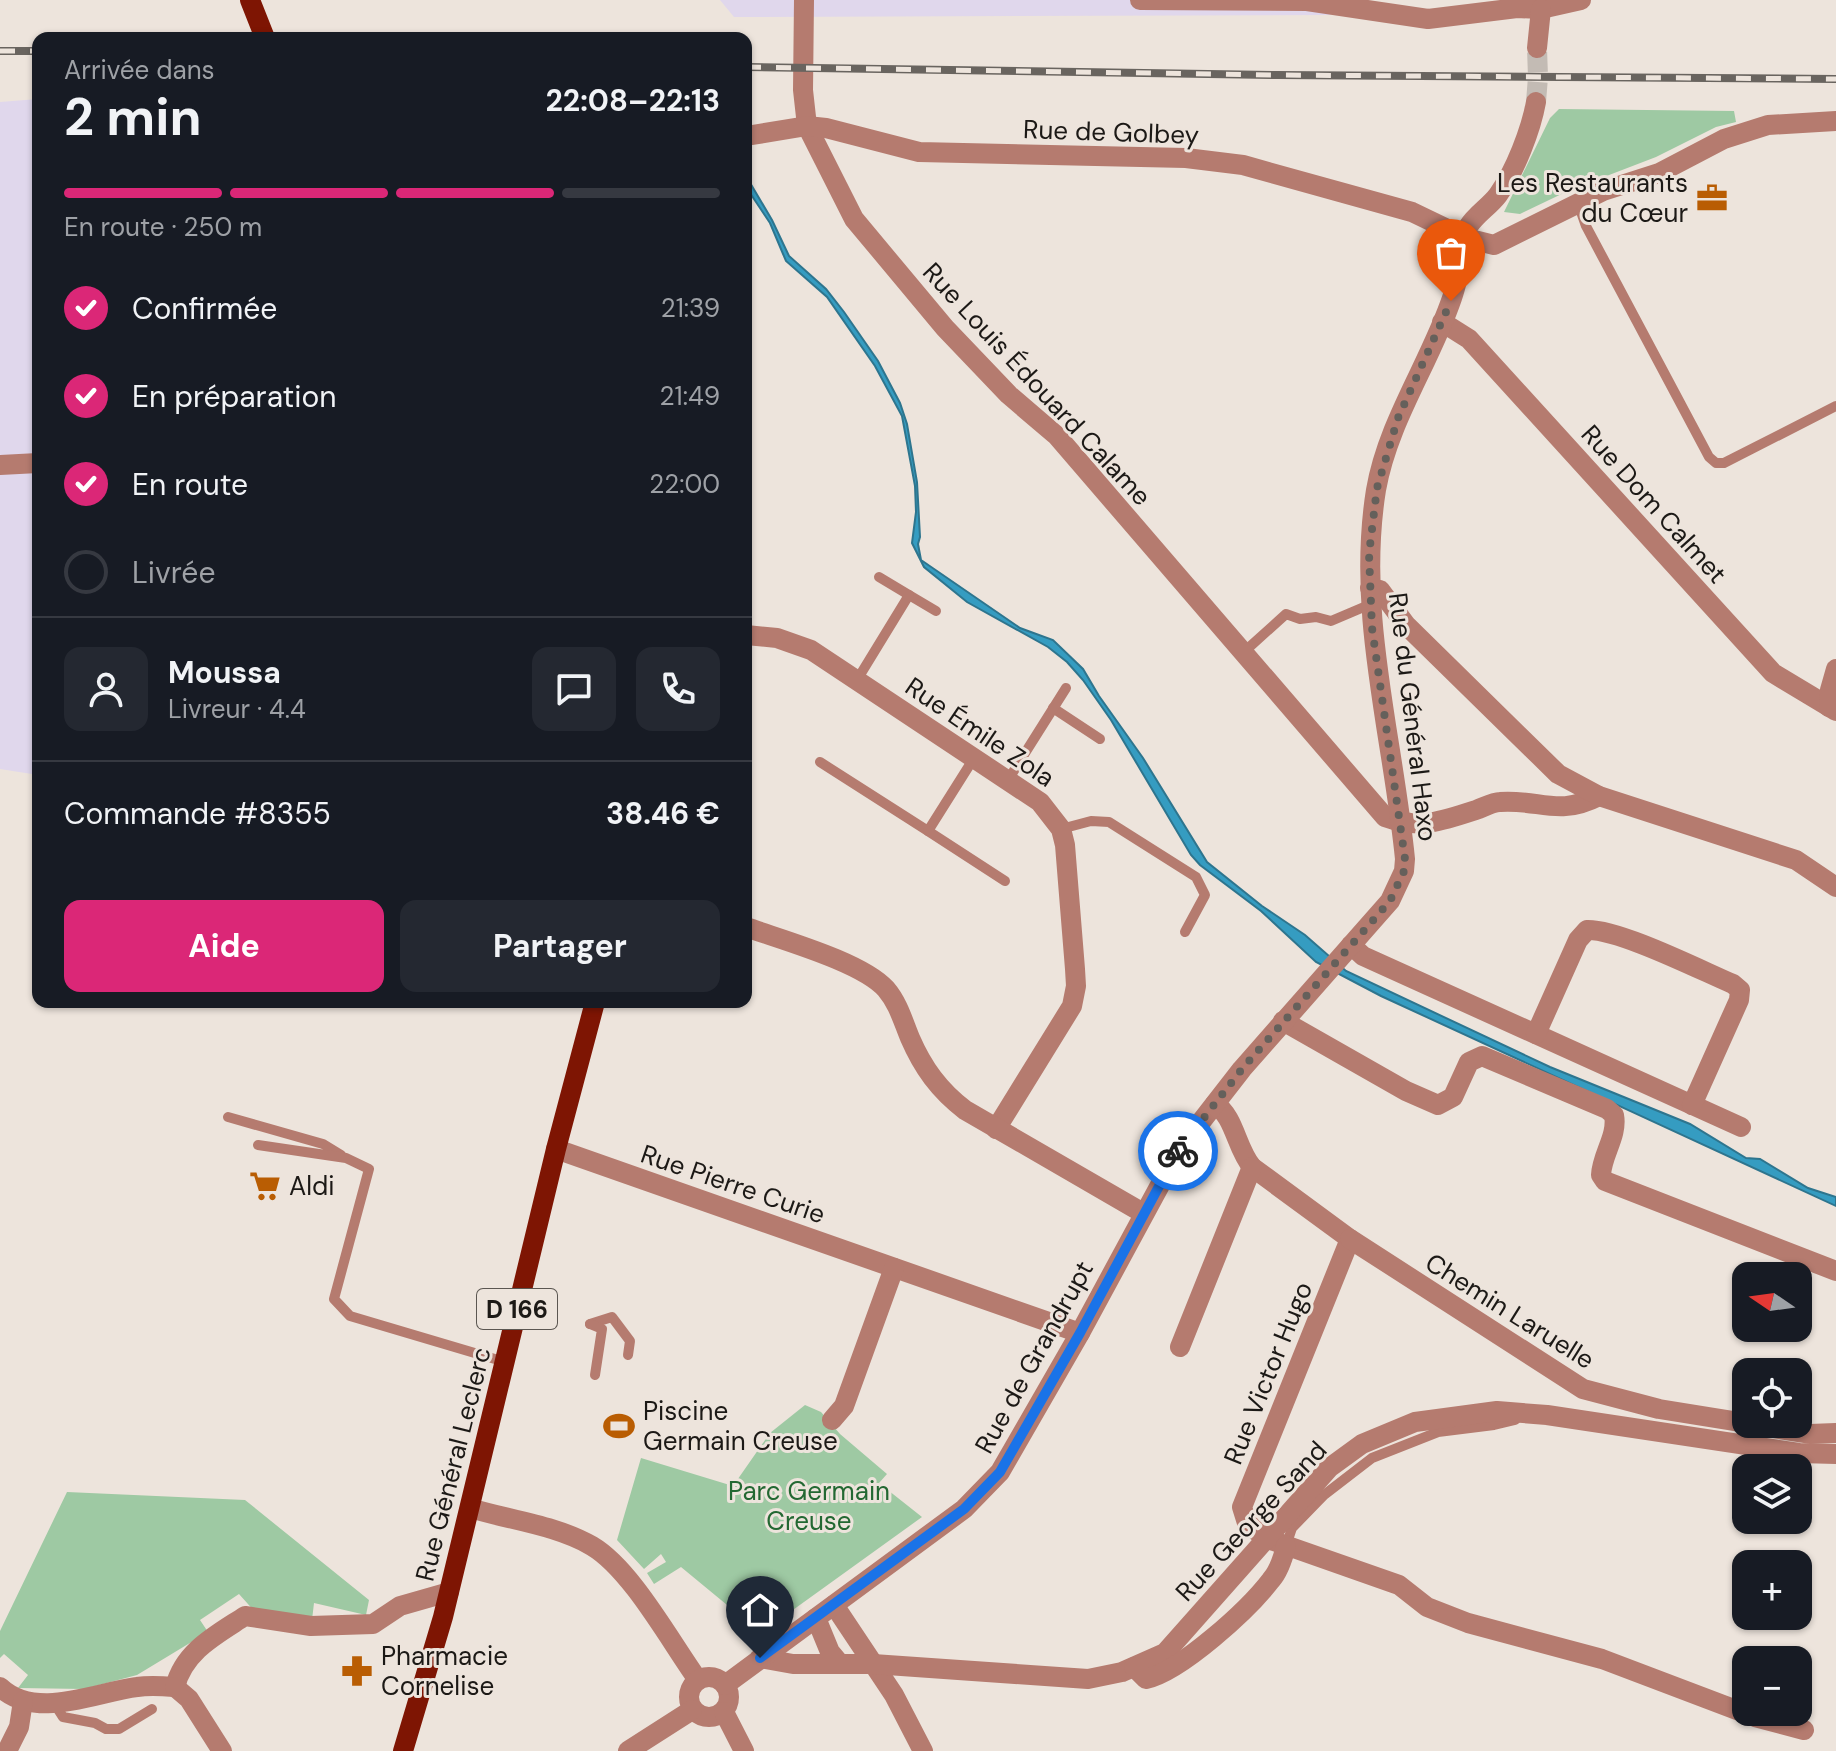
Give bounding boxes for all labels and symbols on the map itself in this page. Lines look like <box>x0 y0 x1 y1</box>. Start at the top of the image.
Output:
street label: Rue de Golbey <box>1022 112 1200 152</box>
place label: Les Restaurants du Cœur <box>1497 166 1688 230</box>
office icon: Les Restaurants du Cœur <box>1695 181 1729 215</box>
pin <box>1417 219 1485 301</box>
street label: Rue Louis Édouard Calame <box>915 255 1159 513</box>
street label: Rue Dom Calmet <box>1574 418 1734 590</box>
street label: Rue du Général Haxo <box>1381 591 1445 843</box>
street label: Rue Émile Zola <box>899 670 1061 794</box>
courier <box>1138 1111 1218 1191</box>
street label: Rue Pierre Curie <box>636 1137 830 1231</box>
supermarket icon: Aldi <box>248 1169 282 1203</box>
place label: Aldi <box>289 1169 335 1203</box>
street label: Chemin Laruelle <box>1419 1245 1601 1377</box>
street label: Rue de Grandrupt <box>967 1255 1101 1459</box>
north arrow <box>1732 1262 1812 1342</box>
street label: Rue Victor Hugo <box>1216 1277 1320 1469</box>
road number: D 166 <box>477 1289 557 1329</box>
street label: Rue Général Leclerc <box>407 1343 499 1585</box>
place label: Piscine Germain Creuse <box>643 1394 838 1458</box>
sports icon: Piscine Germain Creuse <box>602 1409 636 1443</box>
street label: Rue George Sand <box>1168 1434 1334 1608</box>
park label: Parc Germain Creuse <box>728 1474 890 1538</box>
pin <box>726 1576 794 1658</box>
place label: Pharmacie Cornelise <box>381 1639 508 1703</box>
pharmacy icon: Pharmacie Cornelise <box>340 1654 374 1688</box>

